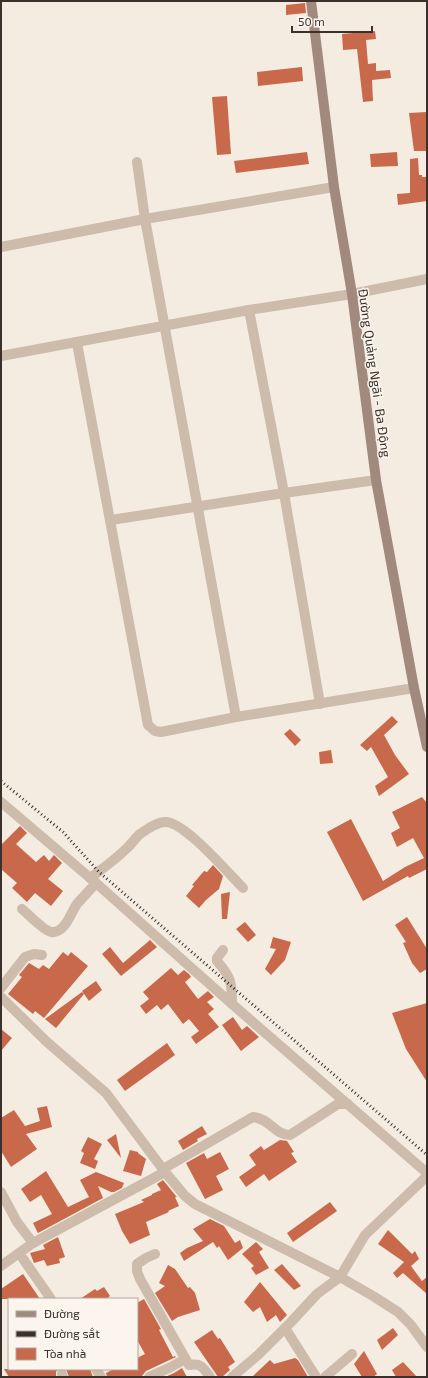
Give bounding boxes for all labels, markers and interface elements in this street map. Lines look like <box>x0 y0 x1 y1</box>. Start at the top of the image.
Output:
scale bar <box>292 8 372 34</box>
text: 50 m <box>298 14 325 28</box>
street label: Đường Quảng Ngãi - Ba Động <box>355 288 395 458</box>
legend <box>8 1298 138 1370</box>
text: Đường <box>44 1306 80 1320</box>
text: Đường sắt <box>44 1326 100 1340</box>
text: Tòa nhà <box>44 1346 86 1360</box>

